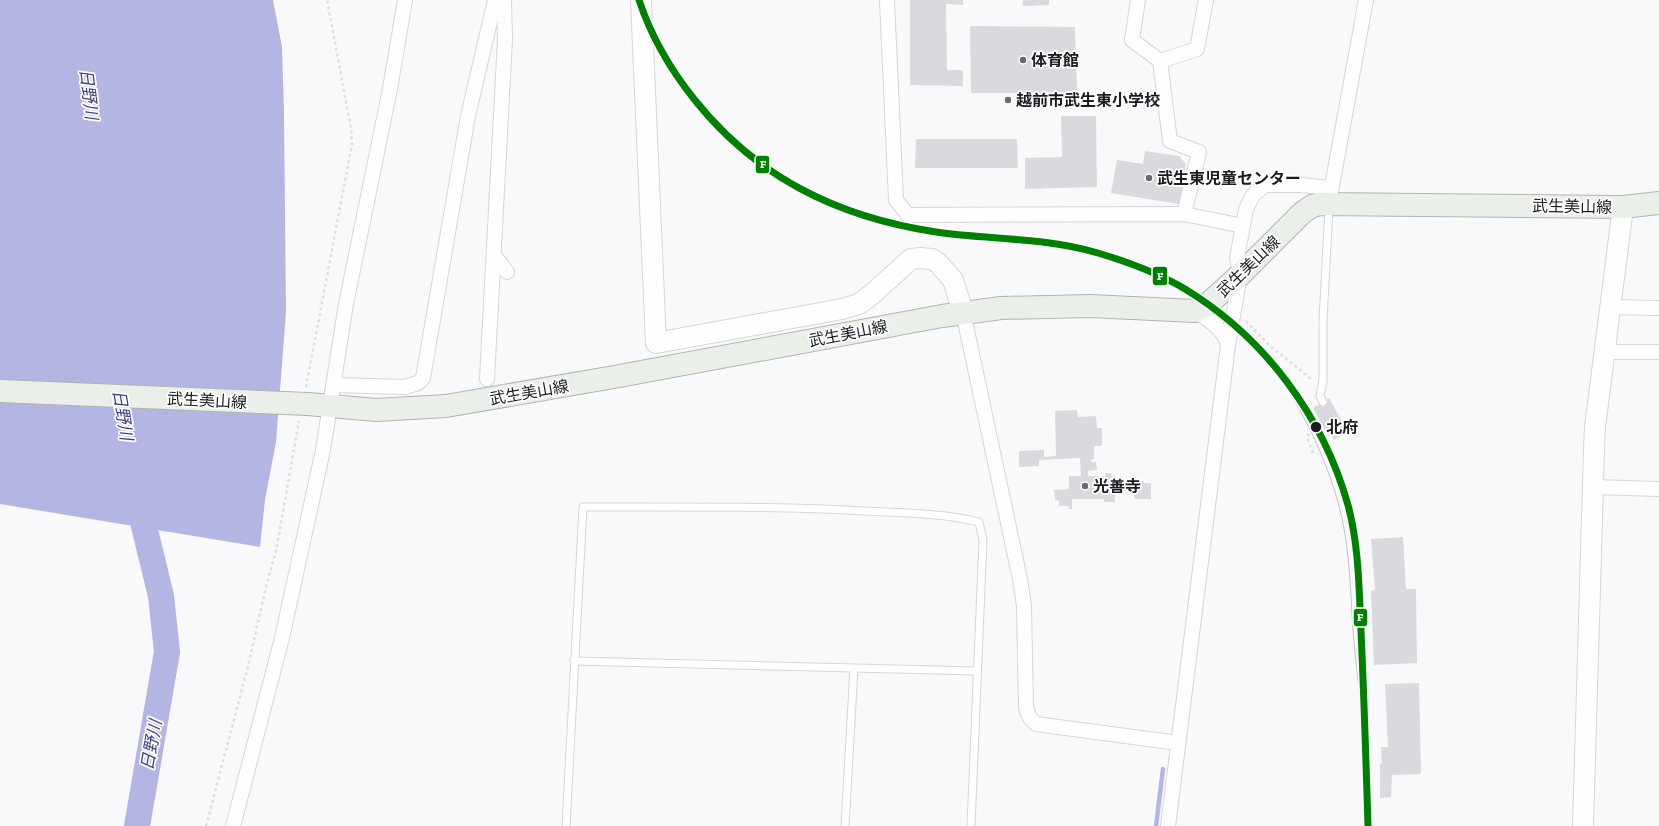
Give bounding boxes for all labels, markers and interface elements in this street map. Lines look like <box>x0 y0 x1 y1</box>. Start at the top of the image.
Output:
place label: 体育館 <box>1031 51 1079 70</box>
marker: 体育館 <box>1018 55 1028 65</box>
water label: 日野川 <box>76 67 102 123</box>
place label: 越前市武生東小学校 <box>1016 91 1160 110</box>
marker: 越前市武生東小学校 <box>1003 95 1013 105</box>
line badge: F <box>755 155 770 174</box>
text: F <box>760 158 767 171</box>
place label: 武生東児童センター <box>1157 169 1301 188</box>
marker: 武生東児童センター <box>1144 173 1154 183</box>
street label: 武生美山線 <box>1532 196 1612 217</box>
street label: 武生美山線 <box>1213 232 1284 301</box>
line badge: F <box>1152 266 1168 286</box>
text: F <box>1157 270 1164 283</box>
street label: 武生美山線 <box>807 317 889 350</box>
street label: 武生美山線 <box>488 376 570 409</box>
water label: 日野川 <box>109 388 137 444</box>
street label: 武生美山線 <box>167 389 247 412</box>
place label: 北府 <box>1326 418 1358 437</box>
marker: 北府 <box>1309 420 1323 434</box>
place label: 光善寺 <box>1093 477 1141 496</box>
marker: 光善寺 <box>1080 481 1090 491</box>
line badge: F <box>1353 608 1368 627</box>
text: F <box>1357 611 1364 624</box>
water label: 日野川 <box>137 716 166 772</box>

